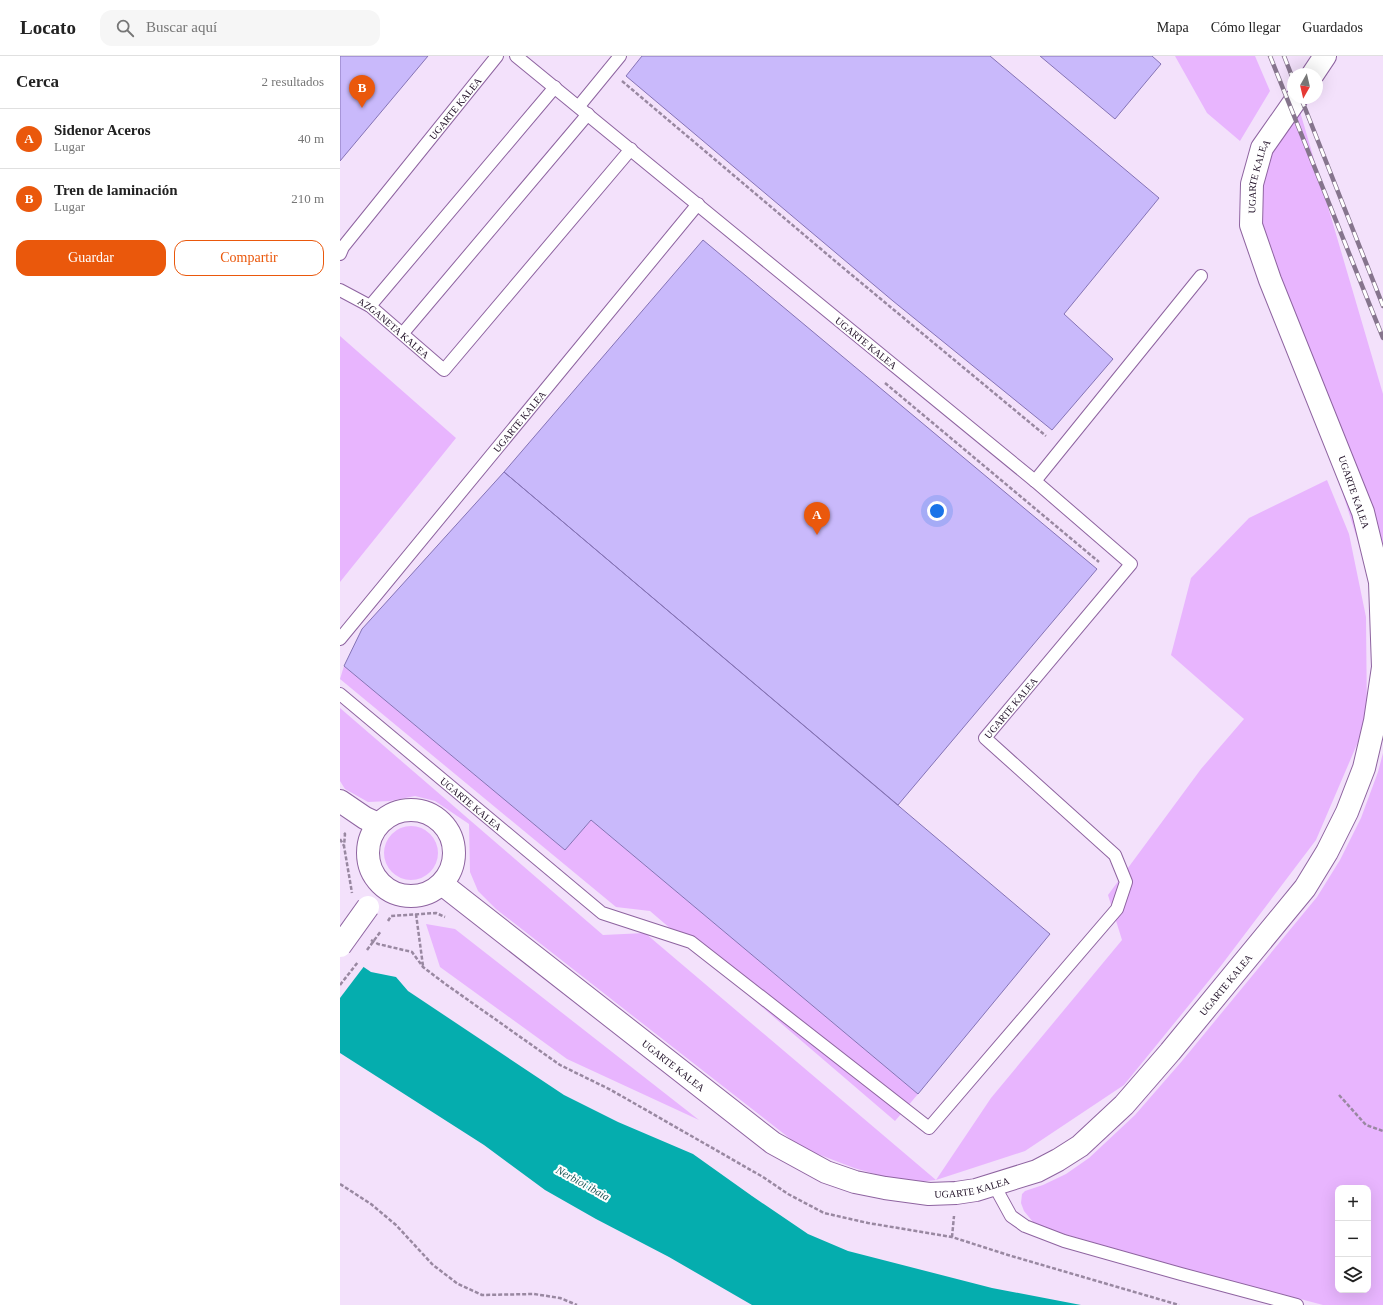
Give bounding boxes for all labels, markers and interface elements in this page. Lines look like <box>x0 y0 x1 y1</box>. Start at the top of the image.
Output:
search box <box>100 10 380 46</box>
text: Locato <box>20 17 76 38</box>
icon: search <box>114 17 136 39</box>
text: Buscar aquí <box>146 19 217 35</box>
text: Mapa <box>1157 20 1189 35</box>
text: Cómo llegar <box>1211 20 1280 35</box>
text: Guardados <box>1302 20 1363 35</box>
north arrow <box>1287 68 1323 104</box>
text: Cerca <box>16 72 59 91</box>
text: 2 resultados <box>262 74 324 89</box>
street label: UGARTE KALEA <box>427 74 484 141</box>
pin: B <box>349 75 375 108</box>
text: Sidenor Aceros <box>54 122 151 138</box>
text: A <box>24 131 34 146</box>
text: 40 m <box>298 131 324 146</box>
street label: UGARTE KALEA <box>1246 136 1272 214</box>
text: Lugar <box>54 139 85 154</box>
text: Tren de laminación <box>54 182 178 198</box>
text: B <box>25 191 33 206</box>
text: 210 m <box>291 191 324 206</box>
text: Lugar <box>54 199 85 214</box>
button: Guardar <box>16 240 166 276</box>
button: Compartir <box>174 240 324 276</box>
street label: AZGANETA KALEA <box>356 295 432 361</box>
street label: UGARTE KALEA <box>833 315 900 372</box>
street label: UGARTE KALEA <box>491 388 548 454</box>
street label: UGARTE KALEA <box>1336 454 1372 531</box>
your location <box>927 501 947 521</box>
pin: A <box>804 502 830 535</box>
street label: UGARTE KALEA <box>982 674 1040 740</box>
street label: UGARTE KALEA <box>438 775 505 833</box>
street label: UGARTE KALEA <box>1197 951 1255 1018</box>
street label: UGARTE KALEA <box>640 1037 708 1094</box>
water label: Nerbioi ibaia <box>553 1163 612 1203</box>
street label: UGARTE KALEA <box>934 1174 1011 1199</box>
map controls <box>1335 1185 1371 1293</box>
button: + <box>1335 1185 1371 1221</box>
button: − <box>1335 1221 1371 1257</box>
button: layers <box>1335 1257 1371 1293</box>

